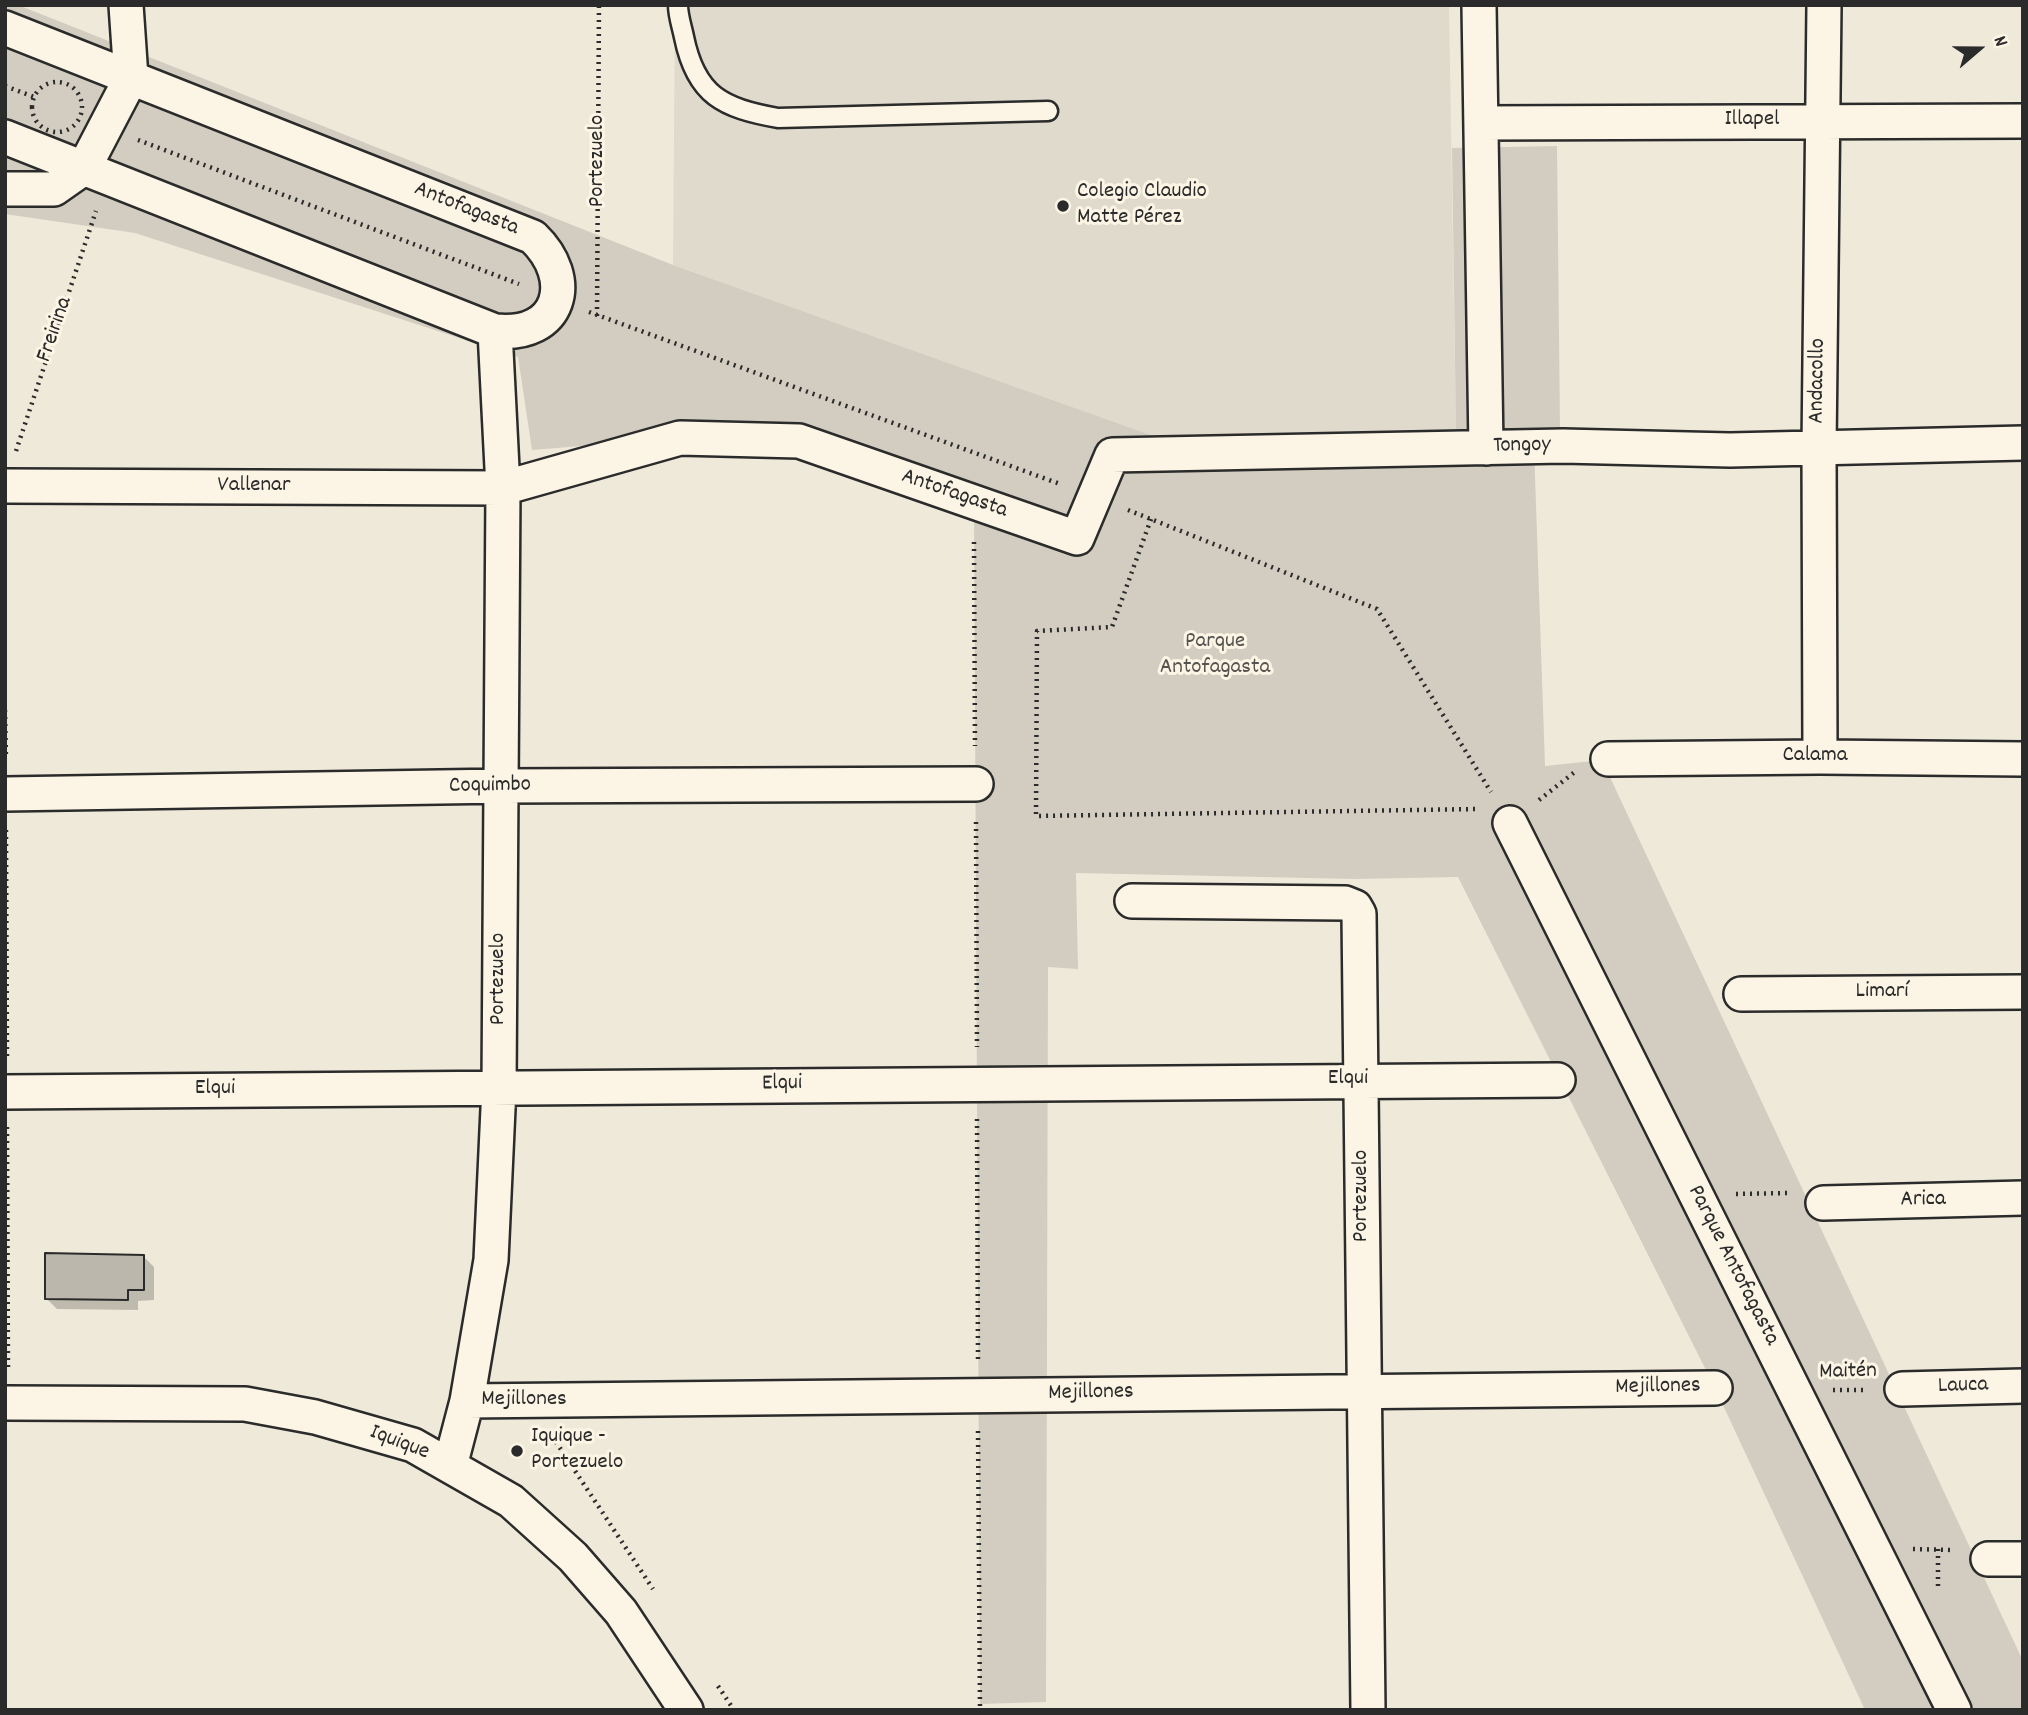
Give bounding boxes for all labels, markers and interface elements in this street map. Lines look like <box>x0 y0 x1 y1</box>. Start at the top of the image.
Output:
north arrow <box>1944 14 2014 84</box>
text: N <box>1985 33 2013 51</box>
street label: Illapel <box>1724 107 1780 135</box>
street label: Portezuelo <box>585 115 613 207</box>
street label: Antofagasta <box>410 176 522 244</box>
place label: Colegio Claudio Matte Pérez <box>1077 179 1207 233</box>
marker: Colegio Claudio Matte Pérez <box>1055 198 1071 214</box>
street label: Freirina <box>32 294 80 366</box>
street label: Andacollo <box>1804 338 1834 424</box>
street label: Tongoy <box>1493 433 1551 461</box>
street label: Antofagasta <box>897 464 1011 526</box>
street label: Vallenar <box>218 473 290 501</box>
park label: Parque Antofagasta <box>1160 629 1270 683</box>
street label: Calama <box>1783 743 1847 771</box>
street label: Coquimbo <box>449 772 531 802</box>
street label: Portezuelo <box>486 933 514 1025</box>
street label: Limarí <box>1856 979 1908 1007</box>
street label: Elqui <box>1328 1066 1368 1094</box>
street label: Elqui <box>762 1071 802 1099</box>
street label: Elqui <box>195 1076 235 1104</box>
street label: Portezuelo <box>1349 1150 1377 1242</box>
street label: Parque Antofagasta <box>1680 1181 1784 1351</box>
street label: Arica <box>1900 1187 1946 1215</box>
street label: Maitén <box>1819 1359 1877 1387</box>
street label: Lauca <box>1937 1372 1989 1402</box>
street label: Mejillones <box>1615 1373 1701 1403</box>
street label: Mejillones <box>1048 1379 1134 1409</box>
street label: Mejillones <box>481 1387 567 1415</box>
street label: Iquique <box>365 1420 433 1468</box>
place label: Iquique - Portezuelo <box>531 1424 623 1478</box>
marker: Iquique - Portezuelo <box>509 1443 525 1459</box>

